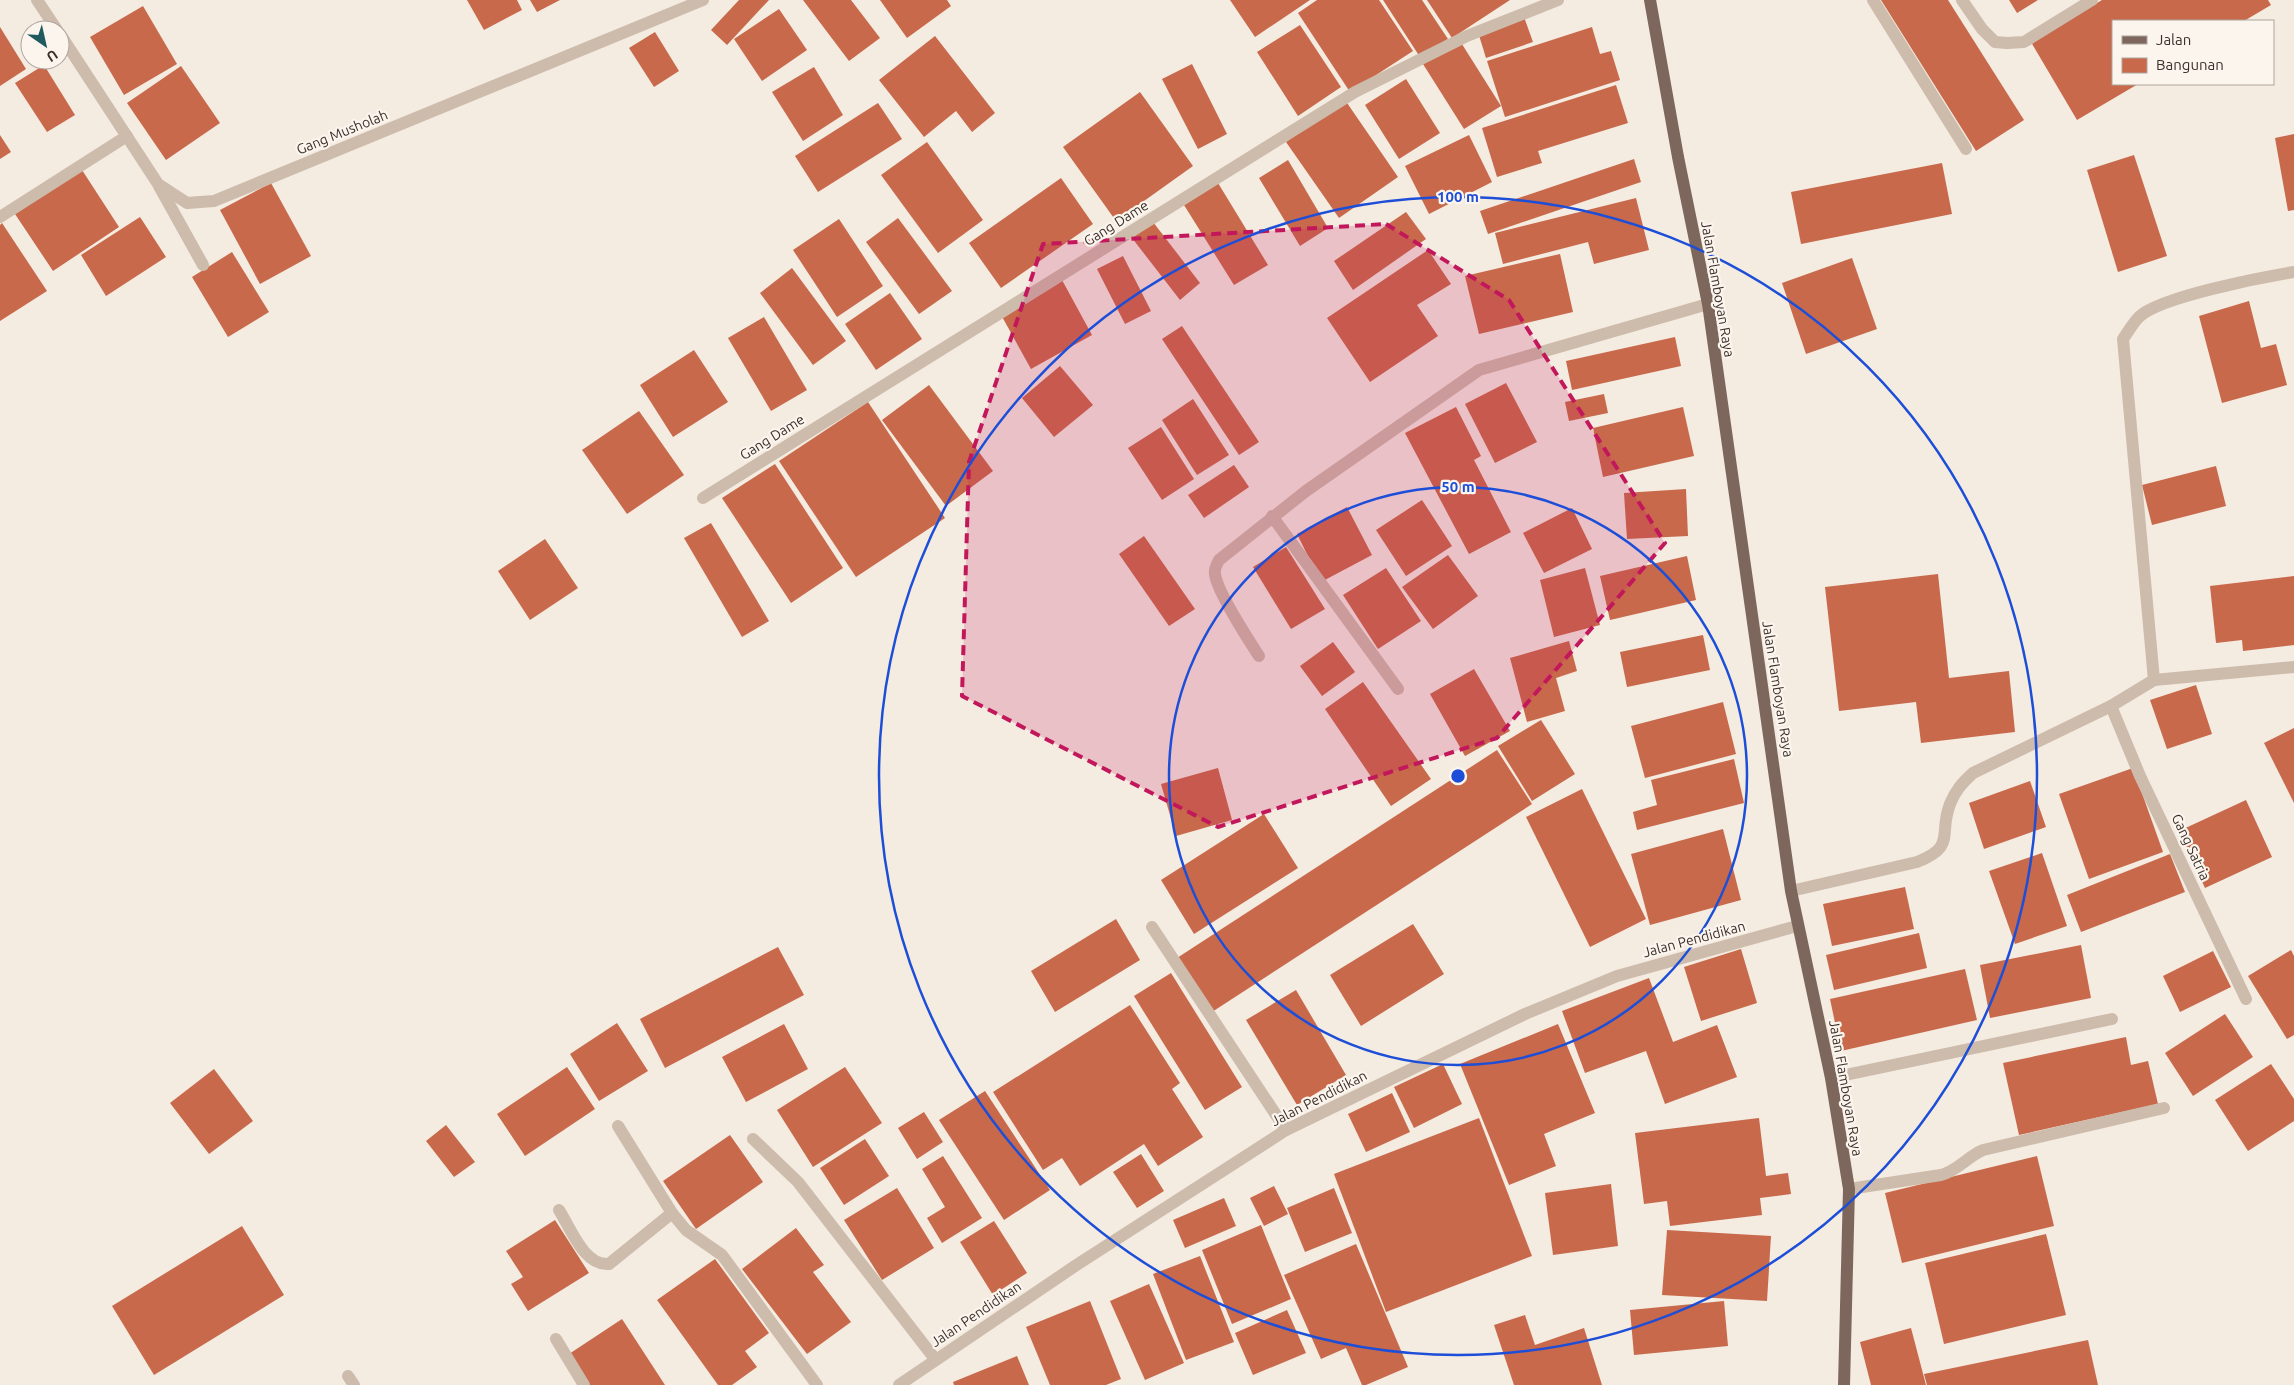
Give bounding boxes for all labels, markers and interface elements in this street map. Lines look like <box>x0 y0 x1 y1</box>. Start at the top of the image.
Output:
north arrow <box>20 20 70 70</box>
legend <box>2112 20 2274 85</box>
text: Jalan <box>2156 31 2191 48</box>
text: U <box>44 46 61 65</box>
text: Bangunan <box>2156 56 2224 73</box>
street label: Gang Musholah <box>294 106 390 158</box>
text: 100 m <box>1437 188 1479 205</box>
street label: Gang Dame <box>1081 197 1151 249</box>
street label: Jalan Flamboyan Raya <box>1698 220 1738 358</box>
street label: Gang Dame <box>737 411 807 463</box>
text: 50 m <box>1441 478 1475 495</box>
street label: Jalan Flamboyan Raya <box>1759 620 1797 758</box>
centre of rings <box>1449 767 1467 785</box>
street label: Gang Satria <box>2169 811 2213 883</box>
street label: Jalan Pendidikan <box>1641 918 1747 960</box>
street label: Jalan Flamboyan Raya <box>1826 1019 1866 1157</box>
street label: Jalan Pendidikan <box>1268 1067 1370 1129</box>
street label: Jalan Pendidikan <box>928 1278 1024 1350</box>

